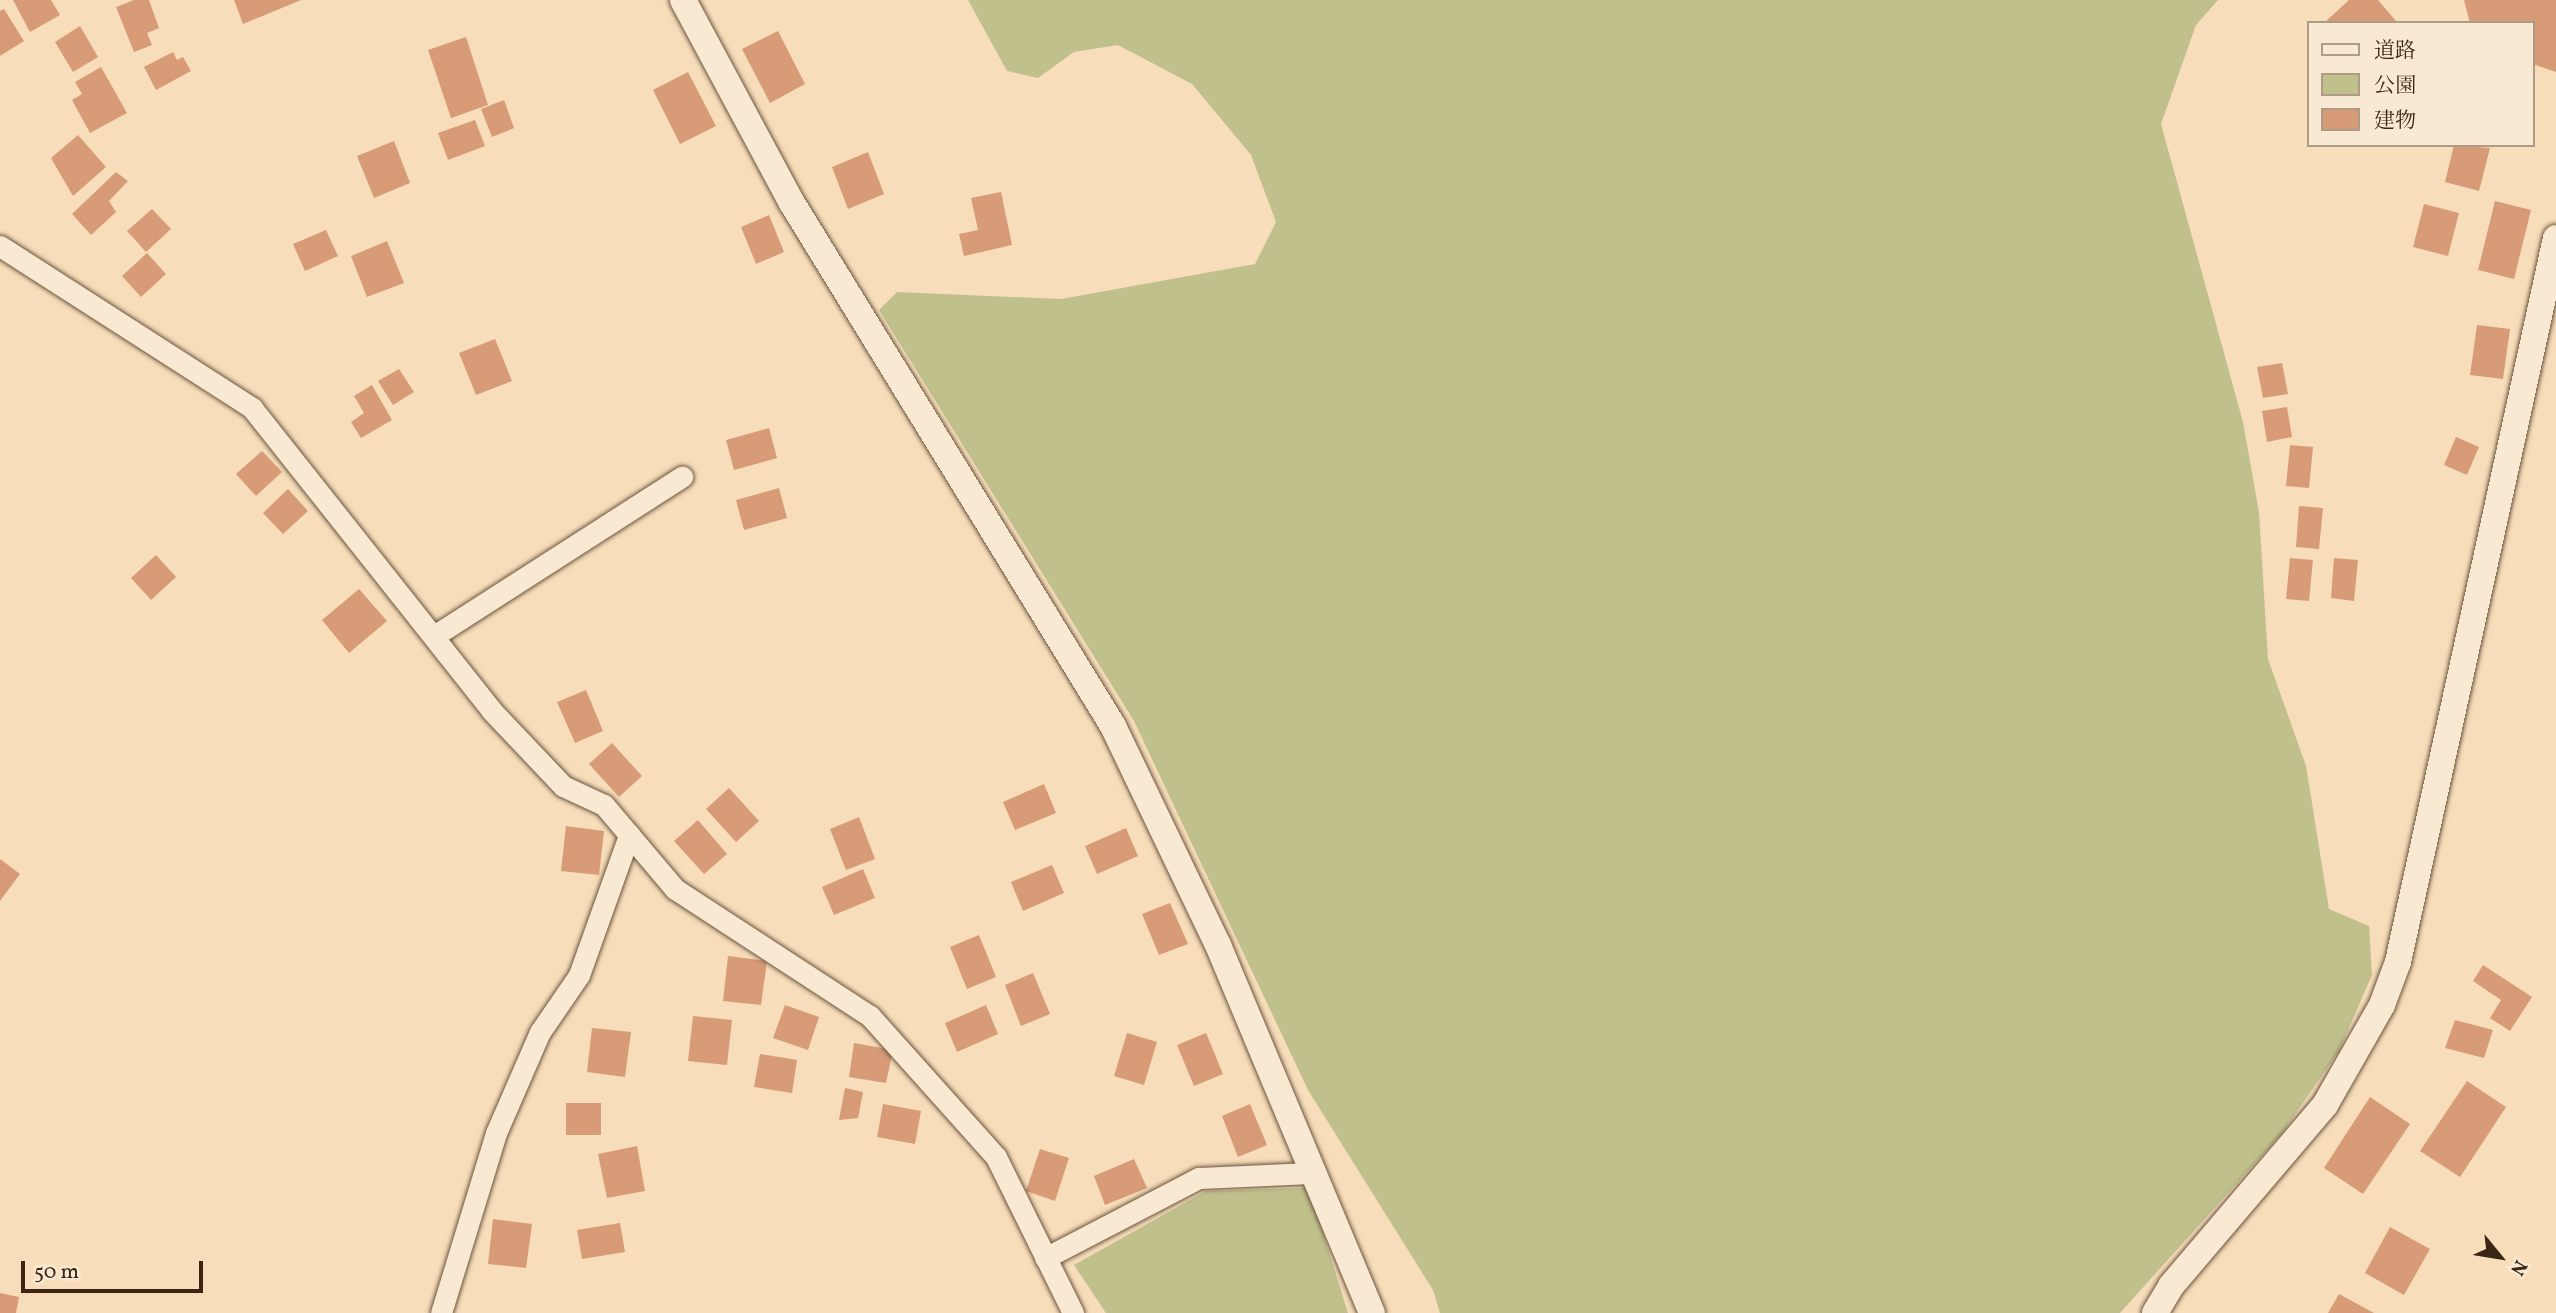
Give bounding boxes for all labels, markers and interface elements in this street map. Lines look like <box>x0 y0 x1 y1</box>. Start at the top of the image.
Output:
legend <box>2308 21 2535 147</box>
text: 道路 <box>2374 37 2416 66</box>
text: 公園 <box>2374 72 2416 101</box>
text: 建物 <box>2374 107 2416 136</box>
north arrow <box>2465 1222 2535 1292</box>
scale bar <box>24 1246 206 1290</box>
text: N <box>2503 1255 2533 1280</box>
text: 50 m <box>34 1258 79 1287</box>

